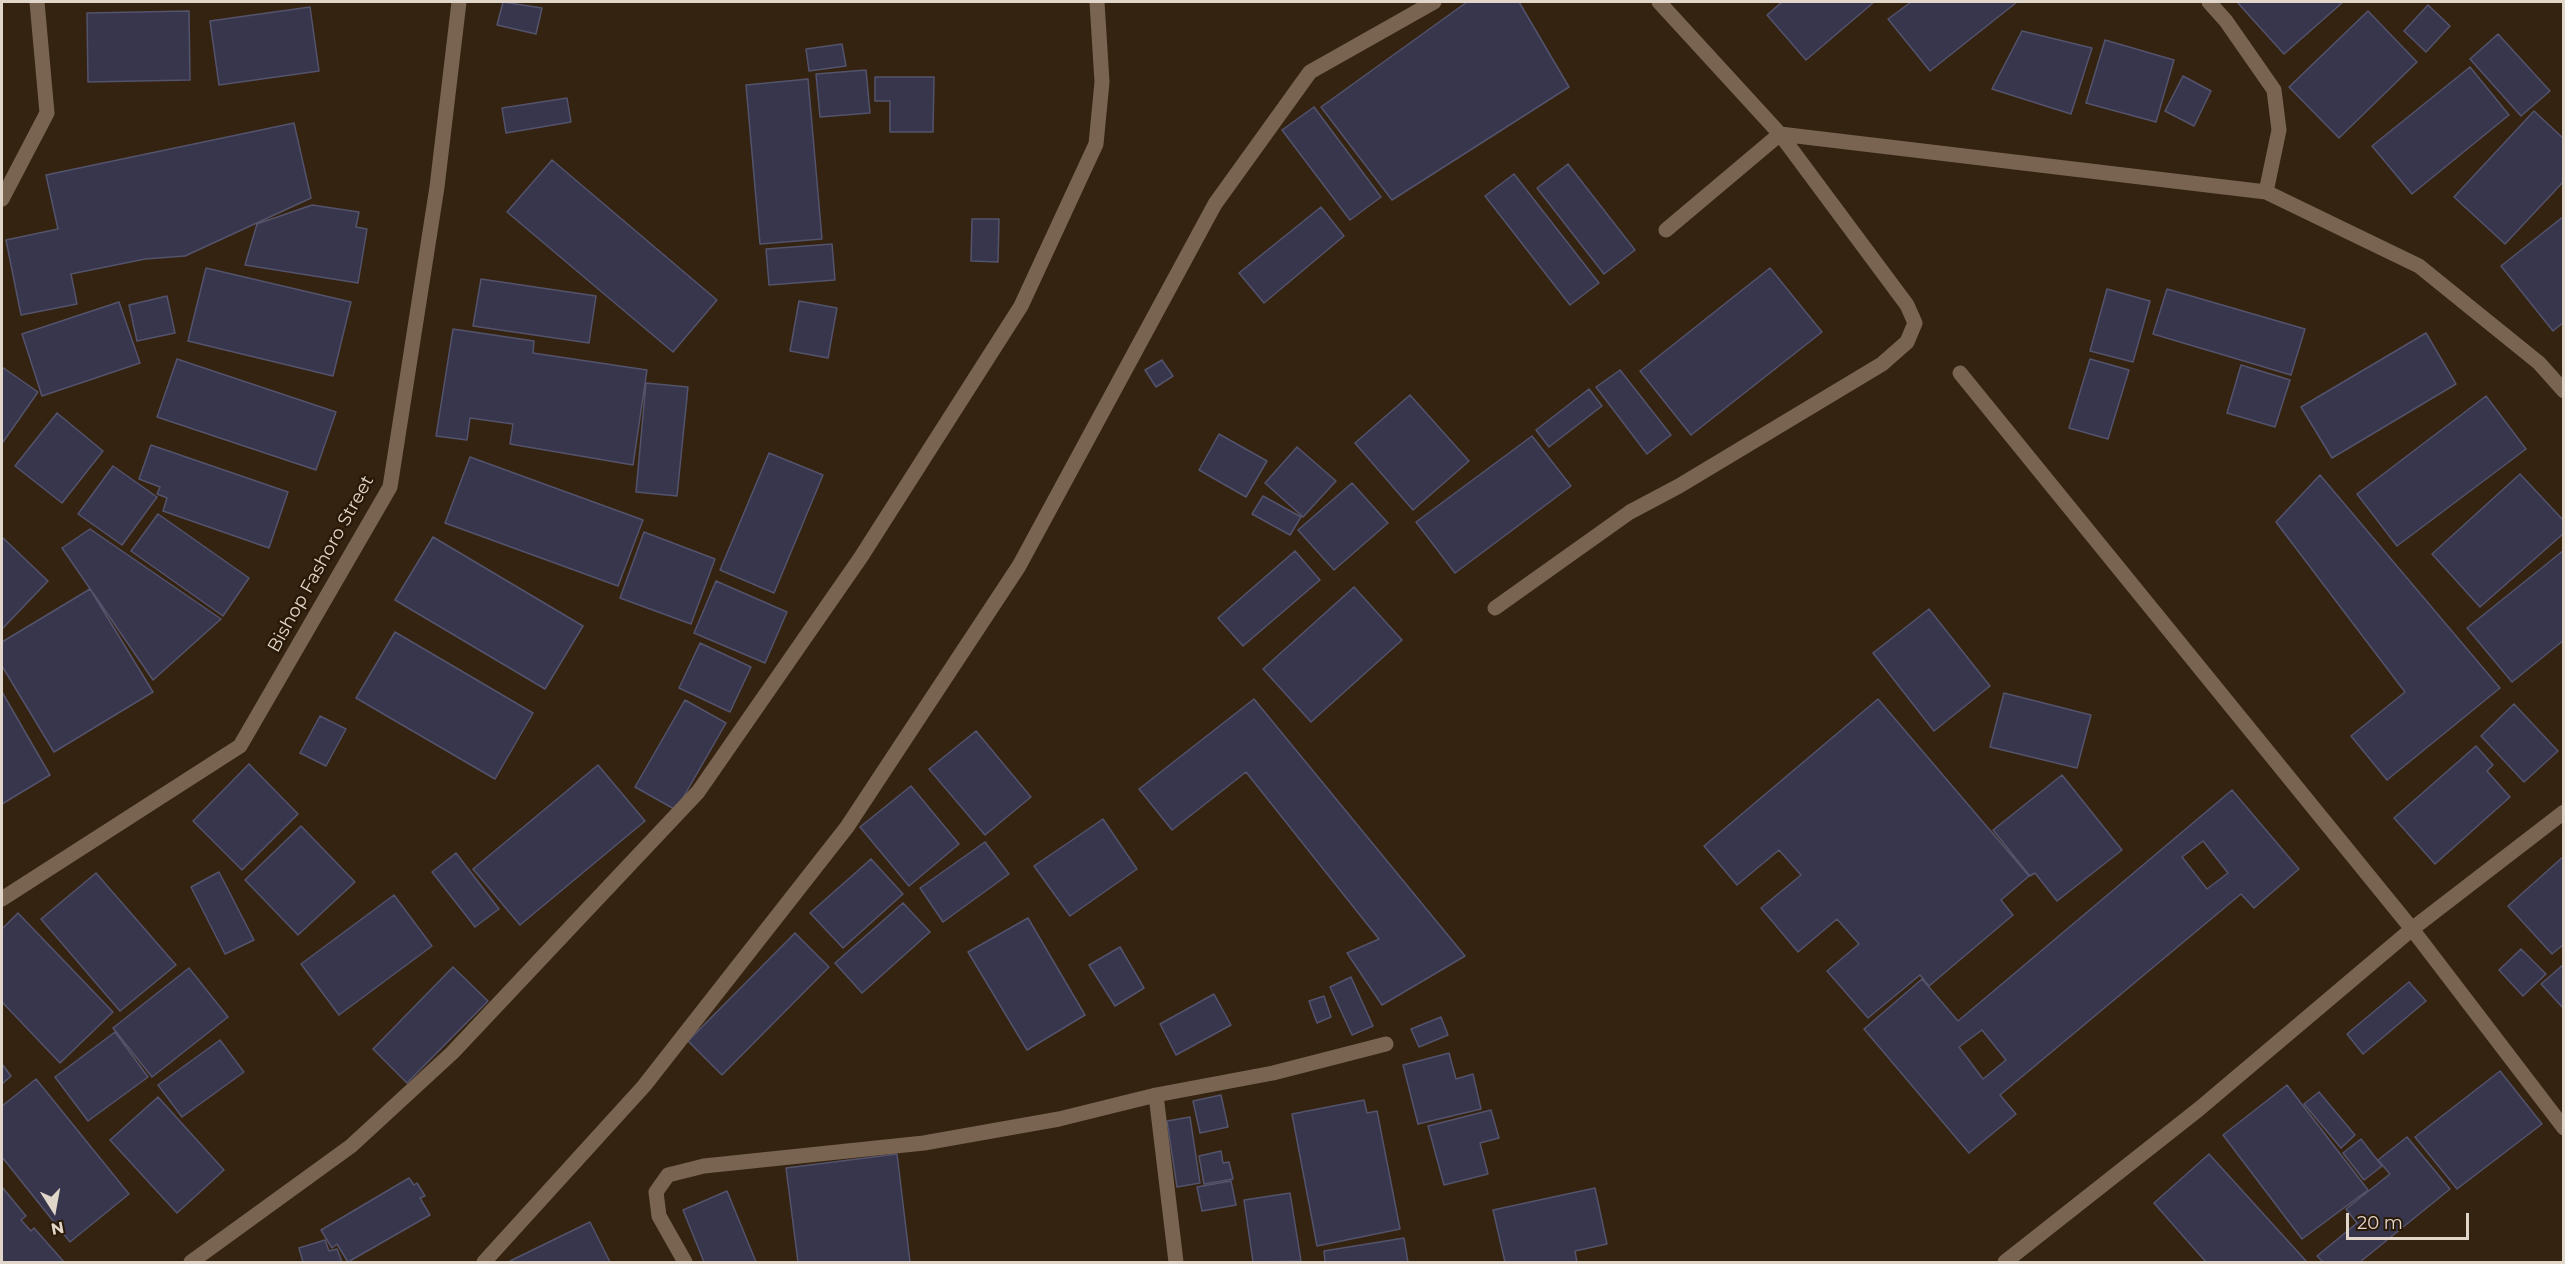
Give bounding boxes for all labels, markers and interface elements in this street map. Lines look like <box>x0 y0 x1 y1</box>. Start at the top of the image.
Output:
street label: Bishop Fashoro Street <box>263 472 379 656</box>
north arrow <box>24 1180 84 1240</box>
scale bar <box>2349 1201 2472 1239</box>
text: 20 m <box>2357 1212 2403 1234</box>
text: N <box>49 1218 66 1239</box>

